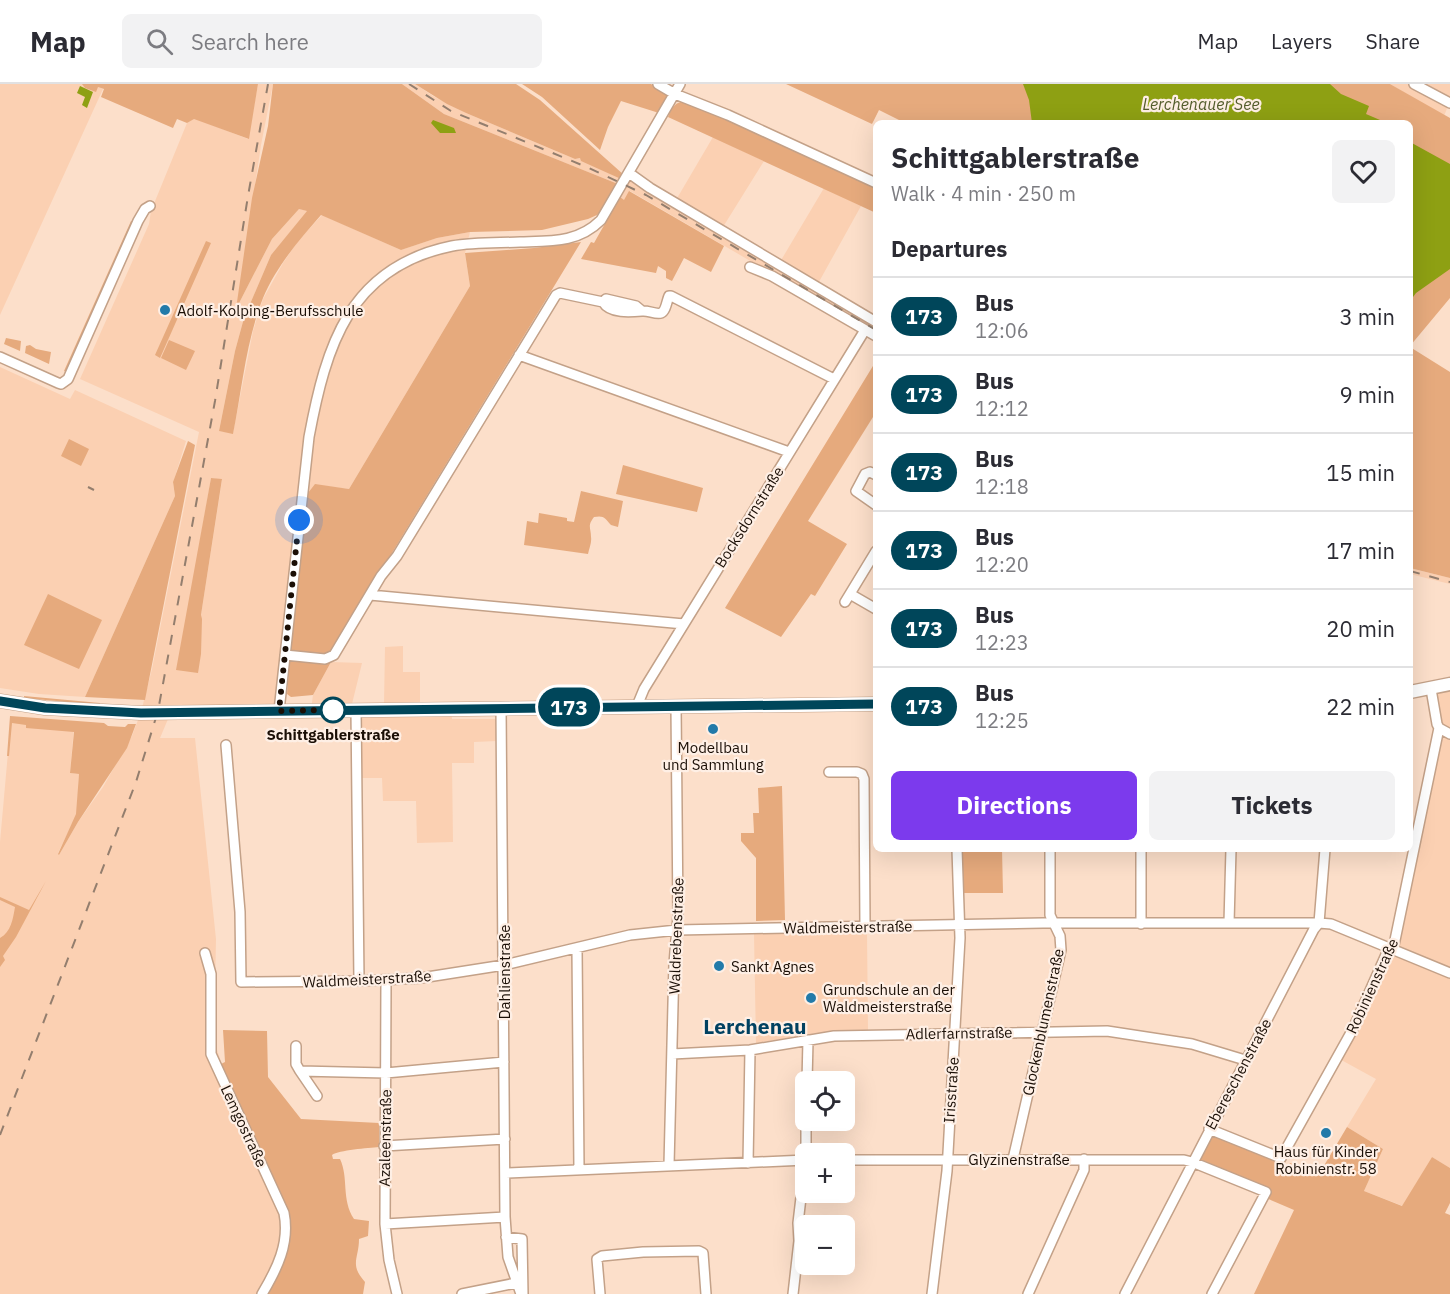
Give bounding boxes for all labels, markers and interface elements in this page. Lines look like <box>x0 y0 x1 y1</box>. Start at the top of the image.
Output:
search box <box>122 14 542 68</box>
text: Map <box>30 23 86 60</box>
icon: search <box>143 25 176 58</box>
text: Search here <box>191 27 309 56</box>
text: Map <box>1198 27 1238 55</box>
text: Layers <box>1271 27 1333 55</box>
text: Share <box>1366 27 1420 55</box>
water label: Lerchenauer See <box>1142 94 1260 114</box>
text: Schittgablerstraße <box>891 139 1140 176</box>
button: heart <box>1332 140 1395 203</box>
text: Walk · 4 min · 250 m <box>891 180 1076 207</box>
text: Departures <box>891 234 1007 263</box>
text: Bus <box>975 288 1014 317</box>
place label: Adolf-Kolping-Berufsschule <box>177 301 363 320</box>
text: 173 <box>905 302 943 330</box>
text: 3 min <box>1339 302 1395 331</box>
marker: Adolf-Kolping-Berufsschule <box>158 303 172 317</box>
text: 12:06 <box>975 317 1029 344</box>
text: Bus <box>975 366 1014 395</box>
text: 173 <box>905 380 943 408</box>
text: 9 min <box>1339 380 1395 409</box>
text: 12:12 <box>975 395 1029 422</box>
text: Bus <box>975 444 1014 473</box>
text: 173 <box>905 458 943 486</box>
text: 15 min <box>1326 458 1395 487</box>
street label: Bocksdornstraße <box>710 463 788 571</box>
text: 12:18 <box>975 473 1029 500</box>
your location <box>284 505 314 535</box>
text: Bus <box>975 522 1014 551</box>
text: 173 <box>905 536 943 564</box>
text: 17 min <box>1326 536 1395 565</box>
text: 12:20 <box>975 551 1029 578</box>
text: Bus <box>975 600 1014 629</box>
text: 173 <box>905 614 943 642</box>
text: 20 min <box>1326 614 1395 643</box>
text: 12:23 <box>975 629 1029 656</box>
text: Bus <box>975 678 1014 707</box>
line badge: 173 <box>534 688 604 726</box>
text: 173 <box>905 692 943 720</box>
text: 22 min <box>1326 692 1395 721</box>
text: 173 <box>550 693 588 721</box>
marker: Schittgablerstraße <box>320 697 346 723</box>
text: 12:25 <box>975 707 1029 734</box>
marker: Modellbau und Sammlung <box>706 722 720 736</box>
place label: Schittgablerstraße <box>266 725 400 744</box>
place label: Modellbau und Sammlung <box>662 738 764 774</box>
button: Directions <box>891 771 1137 840</box>
button: Tickets <box>1149 771 1395 840</box>
street label: Waldrebenstraße <box>664 877 688 995</box>
street label: Waldmeisterstraße <box>783 916 913 938</box>
street label: Dahlienstraße <box>495 925 514 1019</box>
street label: Robinienstraße <box>1342 935 1402 1037</box>
street label: Glockenblumenstraße <box>1018 947 1068 1097</box>
place label: Sankt Agnes <box>731 957 814 976</box>
marker: Sankt Agnes <box>712 959 726 973</box>
street label: Waldmeisterstraße <box>302 966 432 992</box>
place label: Grundschule an der Waldmeisterstraße <box>823 980 955 1016</box>
marker: Grundschule an der Waldmeisterstraße <box>804 991 818 1005</box>
district label: Lerchenau <box>703 1012 807 1040</box>
street label: Ebereschenstraße <box>1201 1015 1275 1133</box>
street label: Adlerfarnstraße <box>905 1023 1013 1043</box>
street label: Irisstraße <box>939 1056 963 1124</box>
map controls <box>795 1071 855 1275</box>
button: locate <box>795 1071 855 1131</box>
street label: Lemgostraße <box>217 1082 271 1170</box>
street label: Azaleenstraße <box>375 1089 395 1187</box>
marker: Haus für Kinder Robinienstr. 58 <box>1319 1126 1333 1140</box>
place label: Haus für Kinder Robinienstr. 58 <box>1274 1142 1379 1178</box>
button: + <box>795 1143 855 1203</box>
street label: Glyzinenstraße <box>968 1150 1070 1169</box>
button: − <box>795 1215 855 1275</box>

